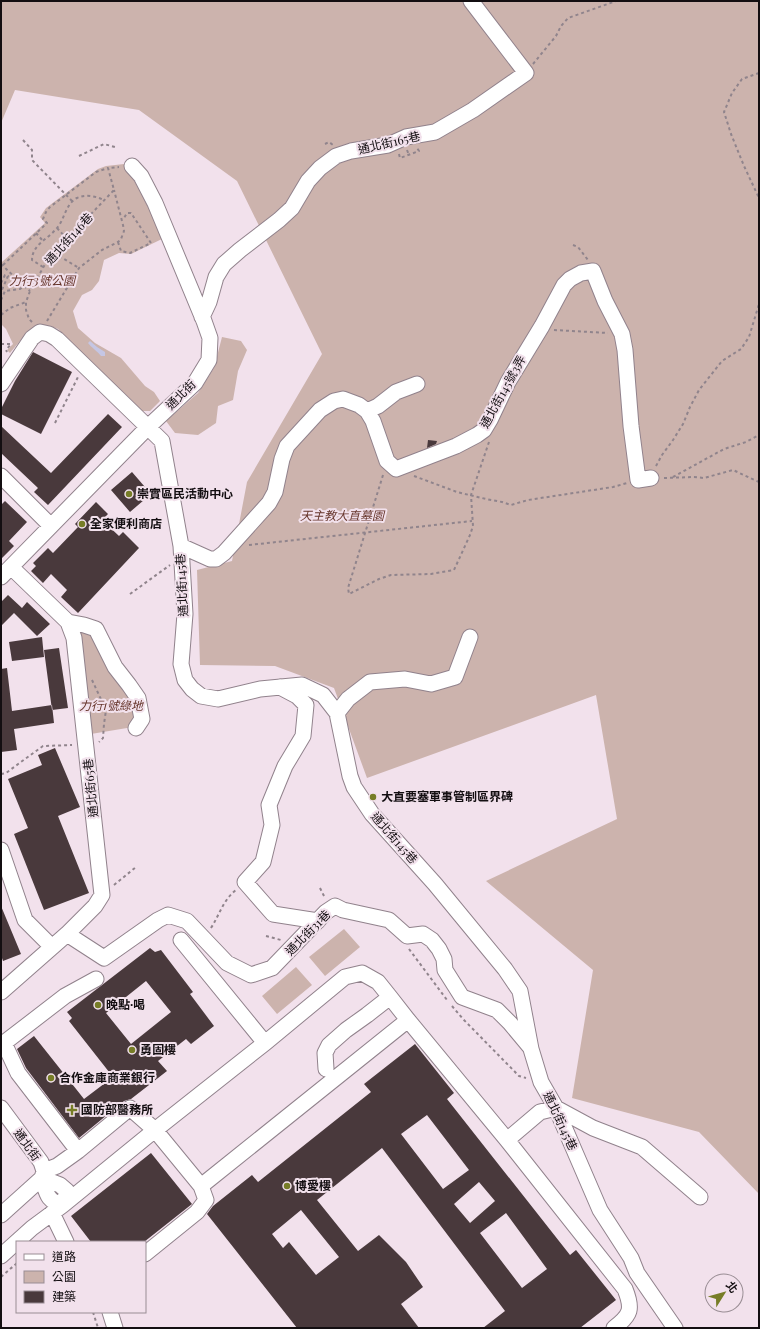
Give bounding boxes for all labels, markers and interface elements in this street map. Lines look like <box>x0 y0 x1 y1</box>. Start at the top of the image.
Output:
street label: 通北街165巷 <box>356 127 422 157</box>
street label: 通北街146巷 <box>41 209 96 268</box>
park label: 力行3號公園 <box>9 272 77 288</box>
street label: 通北街145號3弄 <box>476 352 529 431</box>
street label: 通北街 <box>162 376 199 413</box>
place label: 崇實區民活動中心 <box>137 485 233 501</box>
marker: 崇實區民活動中心 <box>124 489 134 499</box>
park label: 天主教大直墓園 <box>300 507 386 523</box>
place label: 全家便利商店 <box>90 515 162 531</box>
marker: 全家便利商店 <box>77 519 87 529</box>
street label: 通北街145巷 <box>171 553 191 617</box>
park label: 力行1號綠地 <box>79 697 144 713</box>
street label: 通北街65巷 <box>79 758 101 818</box>
place label: 大直要塞軍事管制區界碑 <box>381 788 513 804</box>
marker: 大直要塞軍事管制區界碑 <box>368 792 378 802</box>
street label: 通北街145巷 <box>368 808 422 867</box>
street label: 通北街31巷 <box>281 906 333 958</box>
place label: 晚點·喝 <box>106 996 145 1012</box>
marker: 晚點·喝 <box>93 1000 103 1010</box>
place label: 勇固樓 <box>140 1041 176 1057</box>
marker: 勇固樓 <box>127 1045 137 1055</box>
place label: 合作金庫商業銀行 <box>59 1069 155 1085</box>
marker: 合作金庫商業銀行 <box>46 1073 56 1083</box>
street label: 通北街145巷 <box>540 1088 582 1153</box>
place label: 國防部醫務所 <box>81 1101 153 1117</box>
marker: 國防部醫務所 <box>66 1104 78 1116</box>
street label: 通北街 <box>11 1125 45 1164</box>
place label: 博愛樓 <box>295 1177 331 1193</box>
marker: 博愛樓 <box>282 1181 292 1191</box>
legend <box>16 1241 146 1313</box>
text: 道路 <box>52 1248 76 1264</box>
text: 公園 <box>52 1268 76 1284</box>
north arrow <box>704 1273 744 1313</box>
text: 北 <box>723 1278 742 1296</box>
text: 建築 <box>52 1288 76 1304</box>

